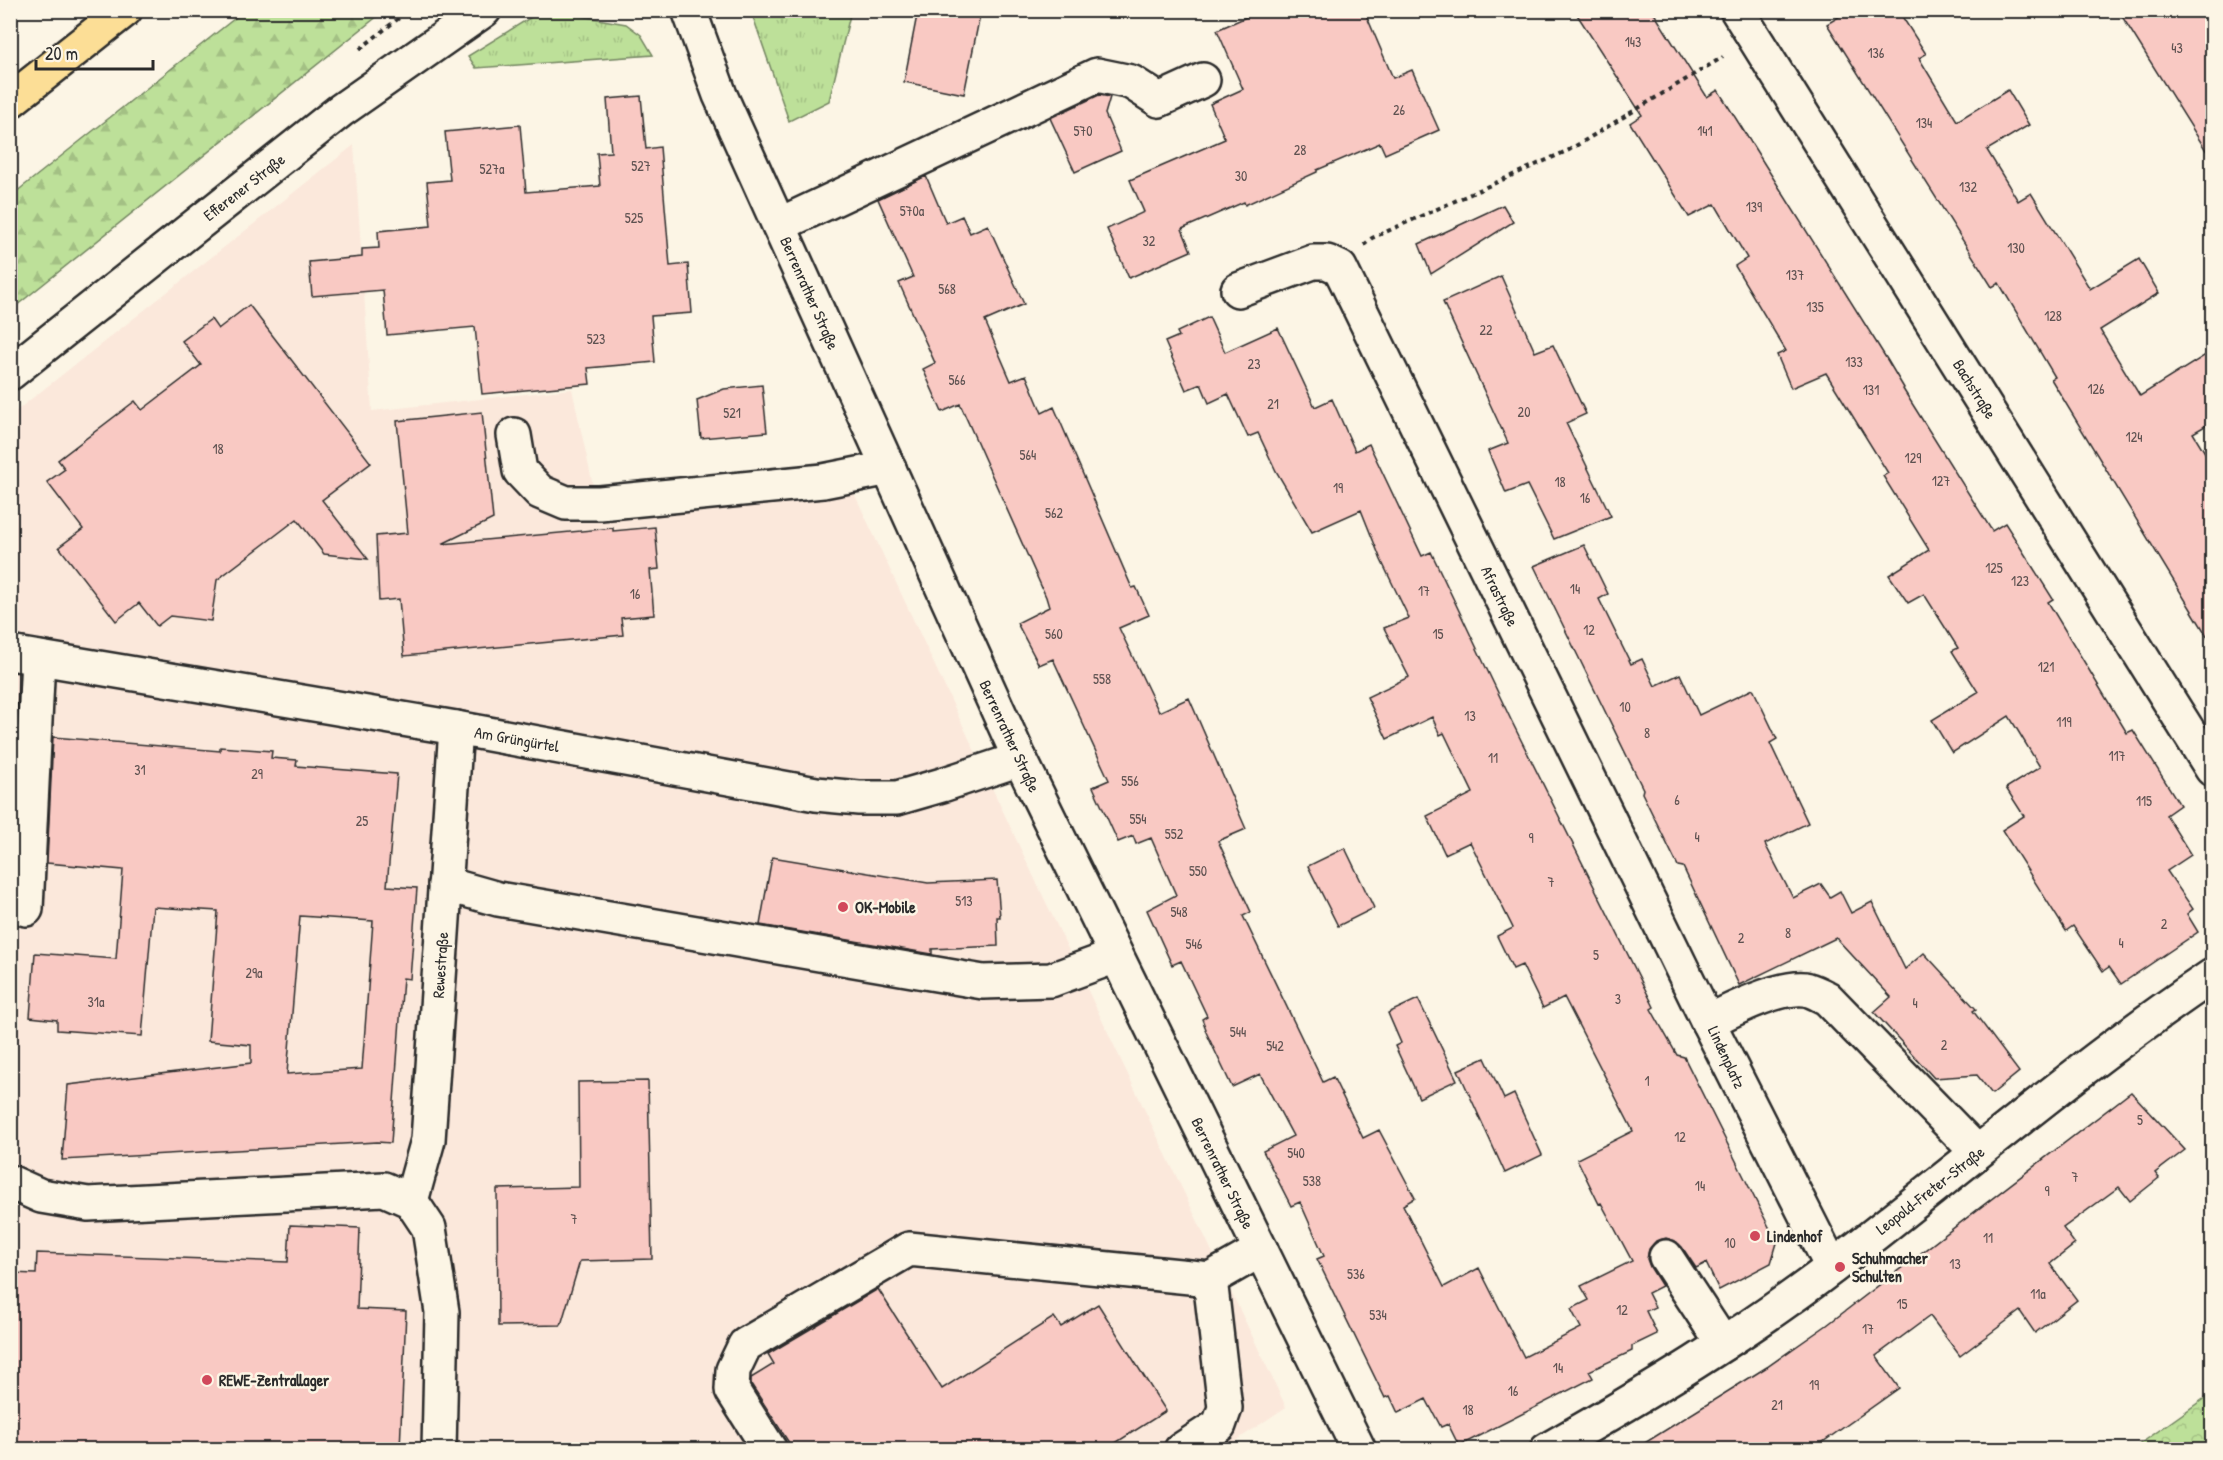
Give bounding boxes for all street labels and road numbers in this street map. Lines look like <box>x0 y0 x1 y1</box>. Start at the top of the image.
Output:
street label: Efferener Straße <box>199 148 290 226</box>
street label: Berrenrather Straße <box>775 233 845 353</box>
street label: Bachstraße <box>1948 355 2002 423</box>
street label: Afrastraße <box>1476 562 1524 631</box>
street label: Berrenrather Straße <box>974 676 1046 796</box>
street label: Am Grüngürtel <box>473 721 562 757</box>
street label: Rewestraße <box>427 931 453 999</box>
street label: Lindenplatz <box>1703 1022 1751 1092</box>
street label: Berrenrather Straße <box>1187 1114 1260 1233</box>
street label: Leopold-Freter-Straße <box>1871 1140 1989 1239</box>

